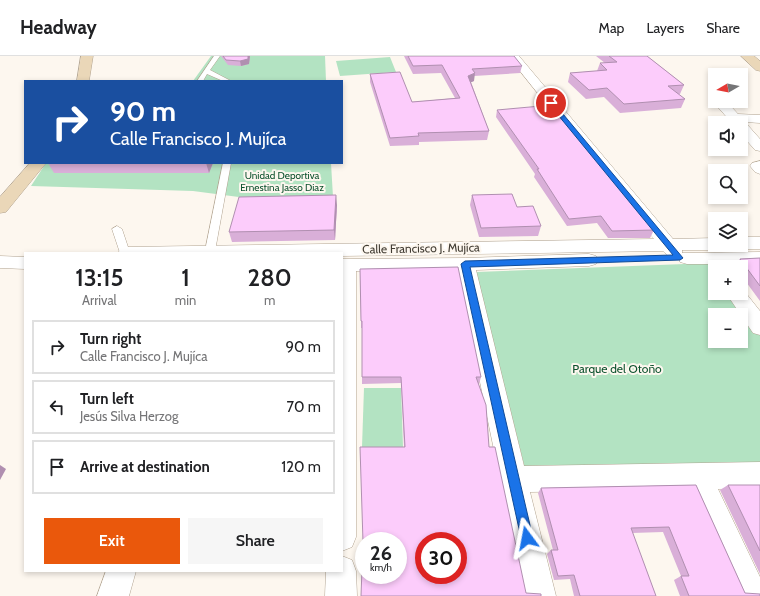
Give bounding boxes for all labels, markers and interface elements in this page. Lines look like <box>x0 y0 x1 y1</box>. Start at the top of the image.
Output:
text: Headway <box>20 16 97 39</box>
text: Map <box>599 19 624 37</box>
text: Layers <box>646 19 684 37</box>
text: Share <box>706 19 740 37</box>
north arrow <box>708 68 748 108</box>
map controls <box>708 68 748 348</box>
pin <box>534 86 568 120</box>
icon: arrive <box>540 92 562 114</box>
text: 90 m <box>110 94 176 128</box>
icon: right <box>44 96 96 148</box>
button: sound <box>708 116 748 156</box>
text: Calle Francisco J. Mujíca <box>110 128 286 150</box>
button: search <box>708 164 748 204</box>
park label: Unidad Deportiva Ernestina Jasso Diaz <box>240 169 324 194</box>
button: layers <box>708 212 748 252</box>
street label: Calle Francisco J. Mujíca <box>362 239 480 257</box>
button: + <box>708 260 748 300</box>
text: 13:15 <box>75 263 123 292</box>
text: 1 <box>181 263 190 292</box>
text: 280 <box>248 263 292 292</box>
text: Arrival <box>82 292 117 308</box>
text: min <box>175 292 196 308</box>
text: m <box>264 292 275 308</box>
button: − <box>708 308 748 348</box>
text: Turn right <box>80 330 141 348</box>
icon: right <box>46 336 68 358</box>
text: 90 m <box>285 338 321 356</box>
text: Calle Francisco J. Mujíca <box>80 348 207 364</box>
park label: Parque del Otoño <box>572 361 662 376</box>
text: Turn left <box>80 390 134 408</box>
icon: left <box>46 396 68 418</box>
text: 70 m <box>287 398 321 416</box>
text: Jesús Silva Herzog <box>80 408 178 424</box>
icon: arrive <box>46 456 68 478</box>
text: Arrive at destination <box>80 458 210 476</box>
text: 120 m <box>281 458 321 476</box>
position arrow <box>506 517 548 559</box>
button: Exit <box>44 518 180 564</box>
button: Share <box>188 518 323 564</box>
speed limit sign: 30 <box>415 532 467 584</box>
text: 26 <box>370 541 392 565</box>
text: km/h <box>370 561 392 574</box>

